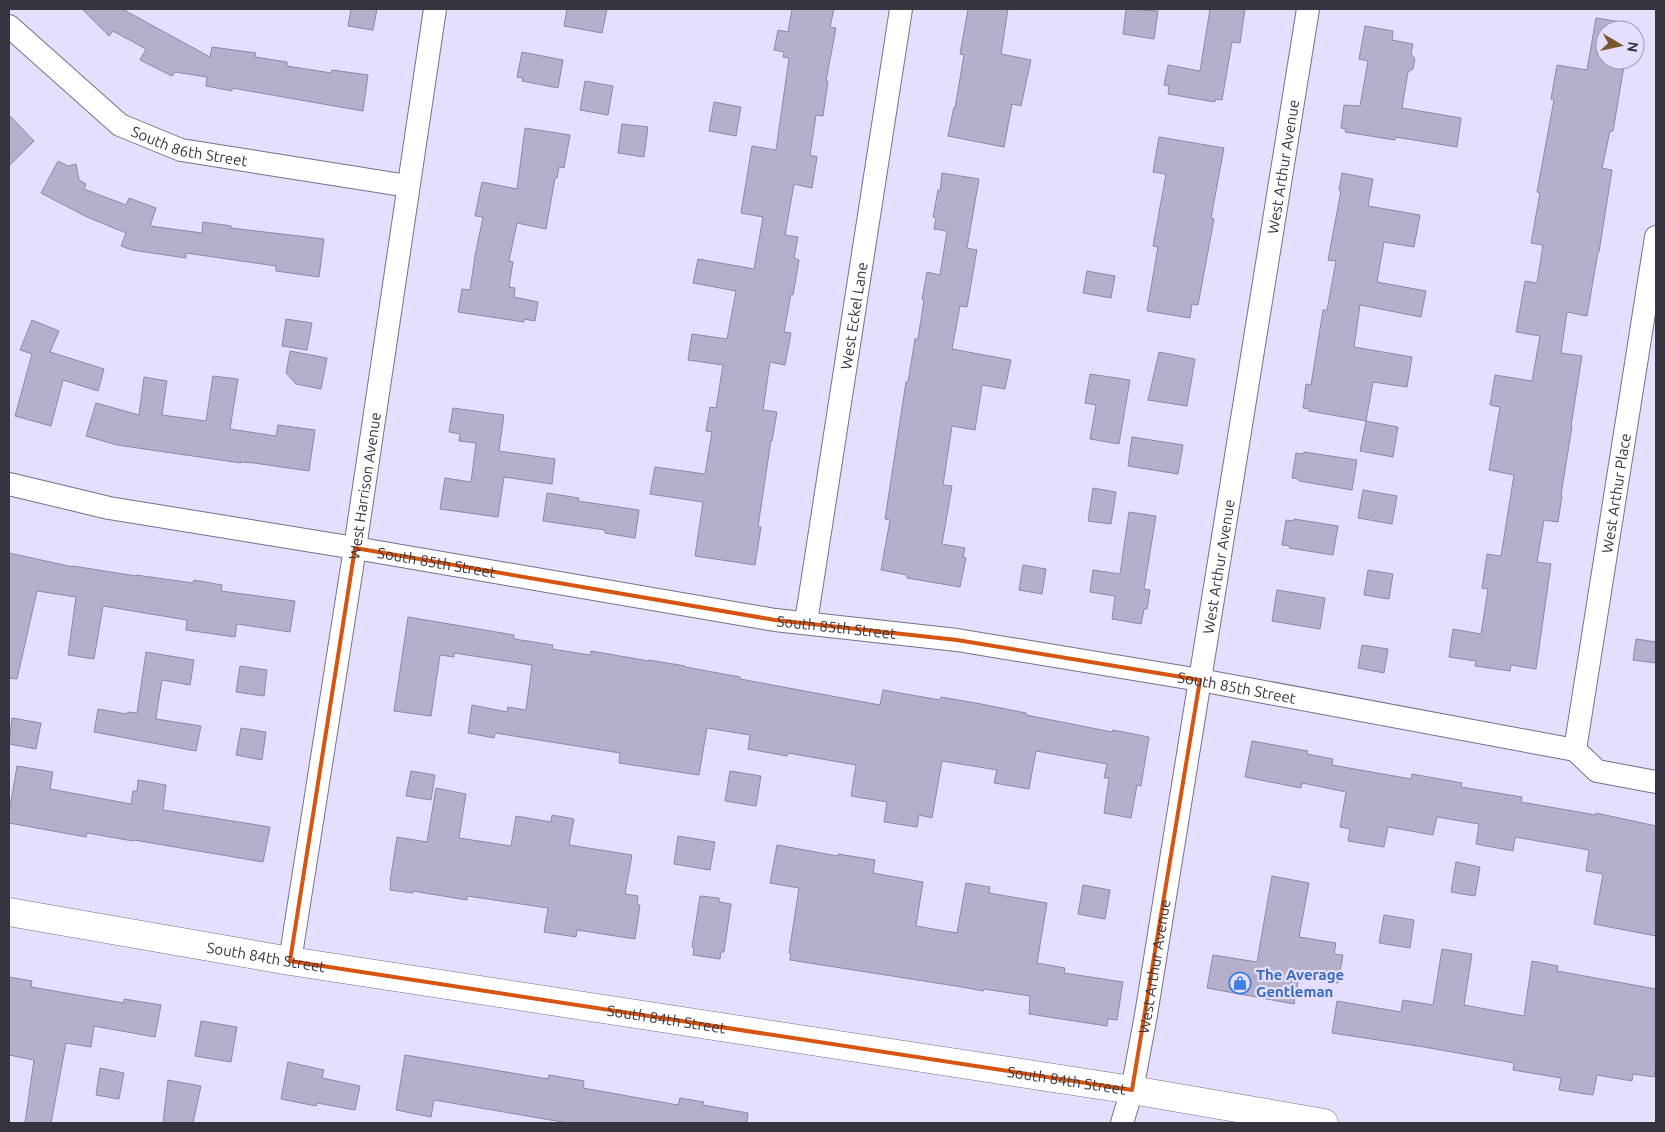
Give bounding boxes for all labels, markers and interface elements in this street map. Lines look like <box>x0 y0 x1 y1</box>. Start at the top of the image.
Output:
north arrow <box>1595 20 1645 70</box>
text: N <box>1624 41 1642 53</box>
street label: West Arthur Avenue <box>1263 98 1302 235</box>
street label: South 86th Street <box>129 122 249 169</box>
street label: West Eckel Lane <box>837 261 870 371</box>
street label: West Harrison Avenue <box>345 411 384 561</box>
street label: West Arthur Place <box>1598 432 1633 554</box>
street label: West Arthur Avenue <box>1199 498 1237 635</box>
street label: South 85th Street <box>376 544 497 581</box>
street label: South 85th Street <box>776 612 897 642</box>
street label: South 85th Street <box>1176 668 1297 706</box>
street label: West Arthur Avenue <box>1134 898 1173 1035</box>
street label: South 84th Street <box>206 938 327 975</box>
place label: The Average Gentleman <box>1256 966 1344 1000</box>
shop icon: The Average Gentleman <box>1228 971 1252 995</box>
street label: South 84th Street <box>606 1001 727 1036</box>
street label: South 84th Street <box>1006 1063 1127 1097</box>

